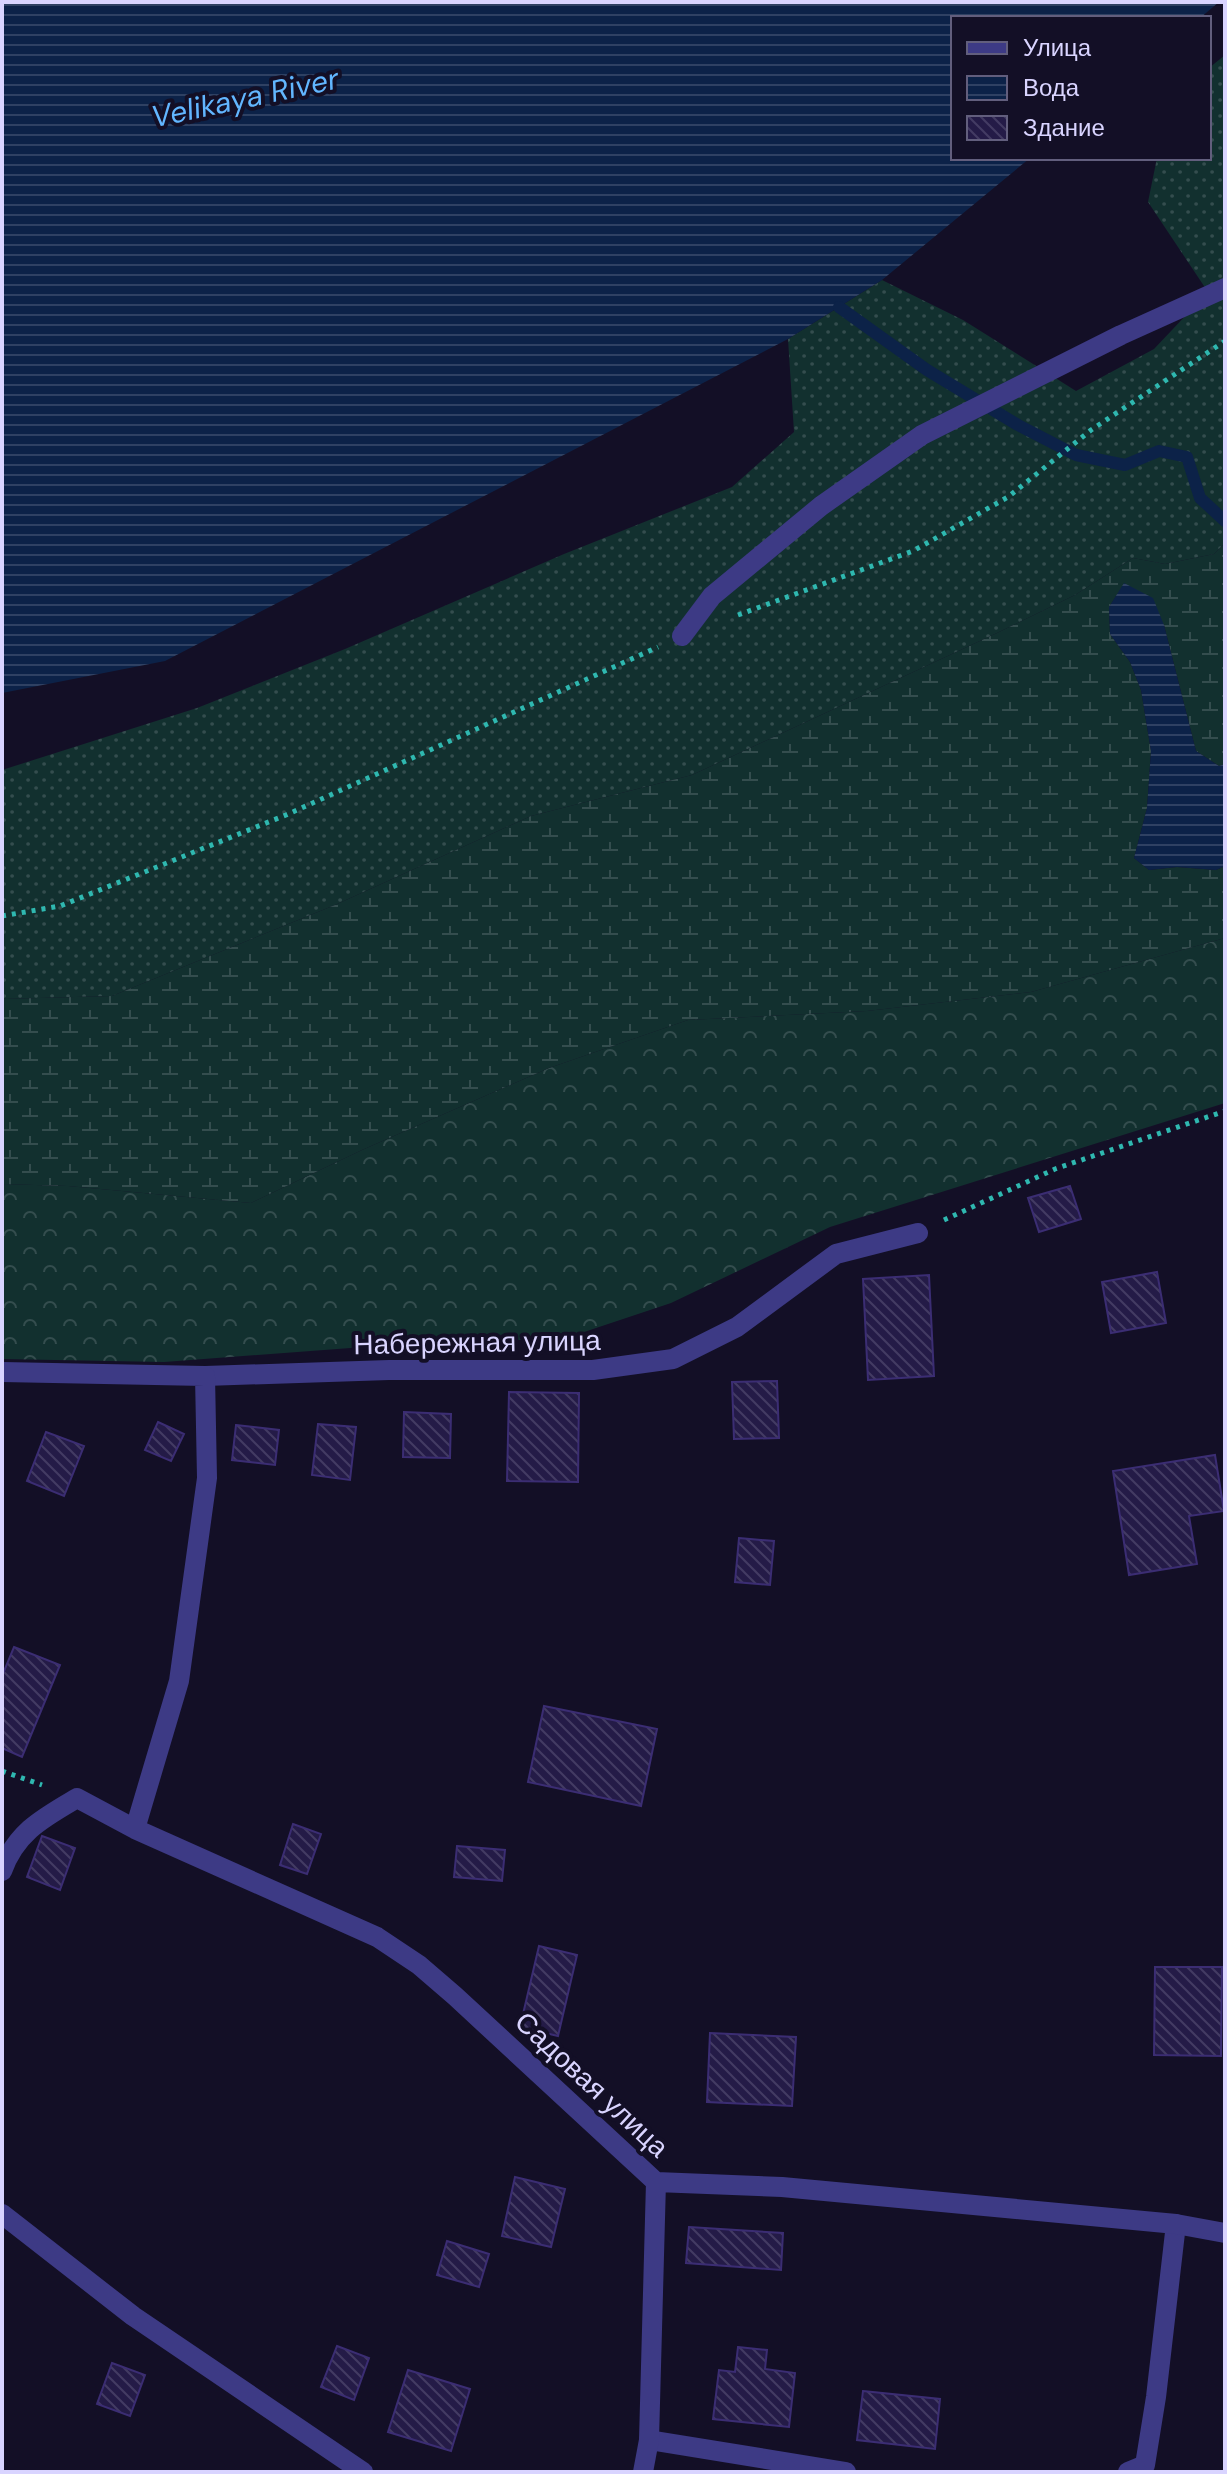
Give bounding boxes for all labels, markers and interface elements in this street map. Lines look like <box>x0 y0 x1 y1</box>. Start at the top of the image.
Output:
legend <box>951 16 1211 160</box>
text: Улица <box>1023 32 1092 63</box>
water label: Velikaya River <box>148 58 343 136</box>
text: Вода <box>1023 72 1080 103</box>
text: Здание <box>1023 112 1105 143</box>
street label: Набережная улица <box>353 1322 601 1363</box>
street label: Садовая улица <box>507 2003 677 2166</box>

